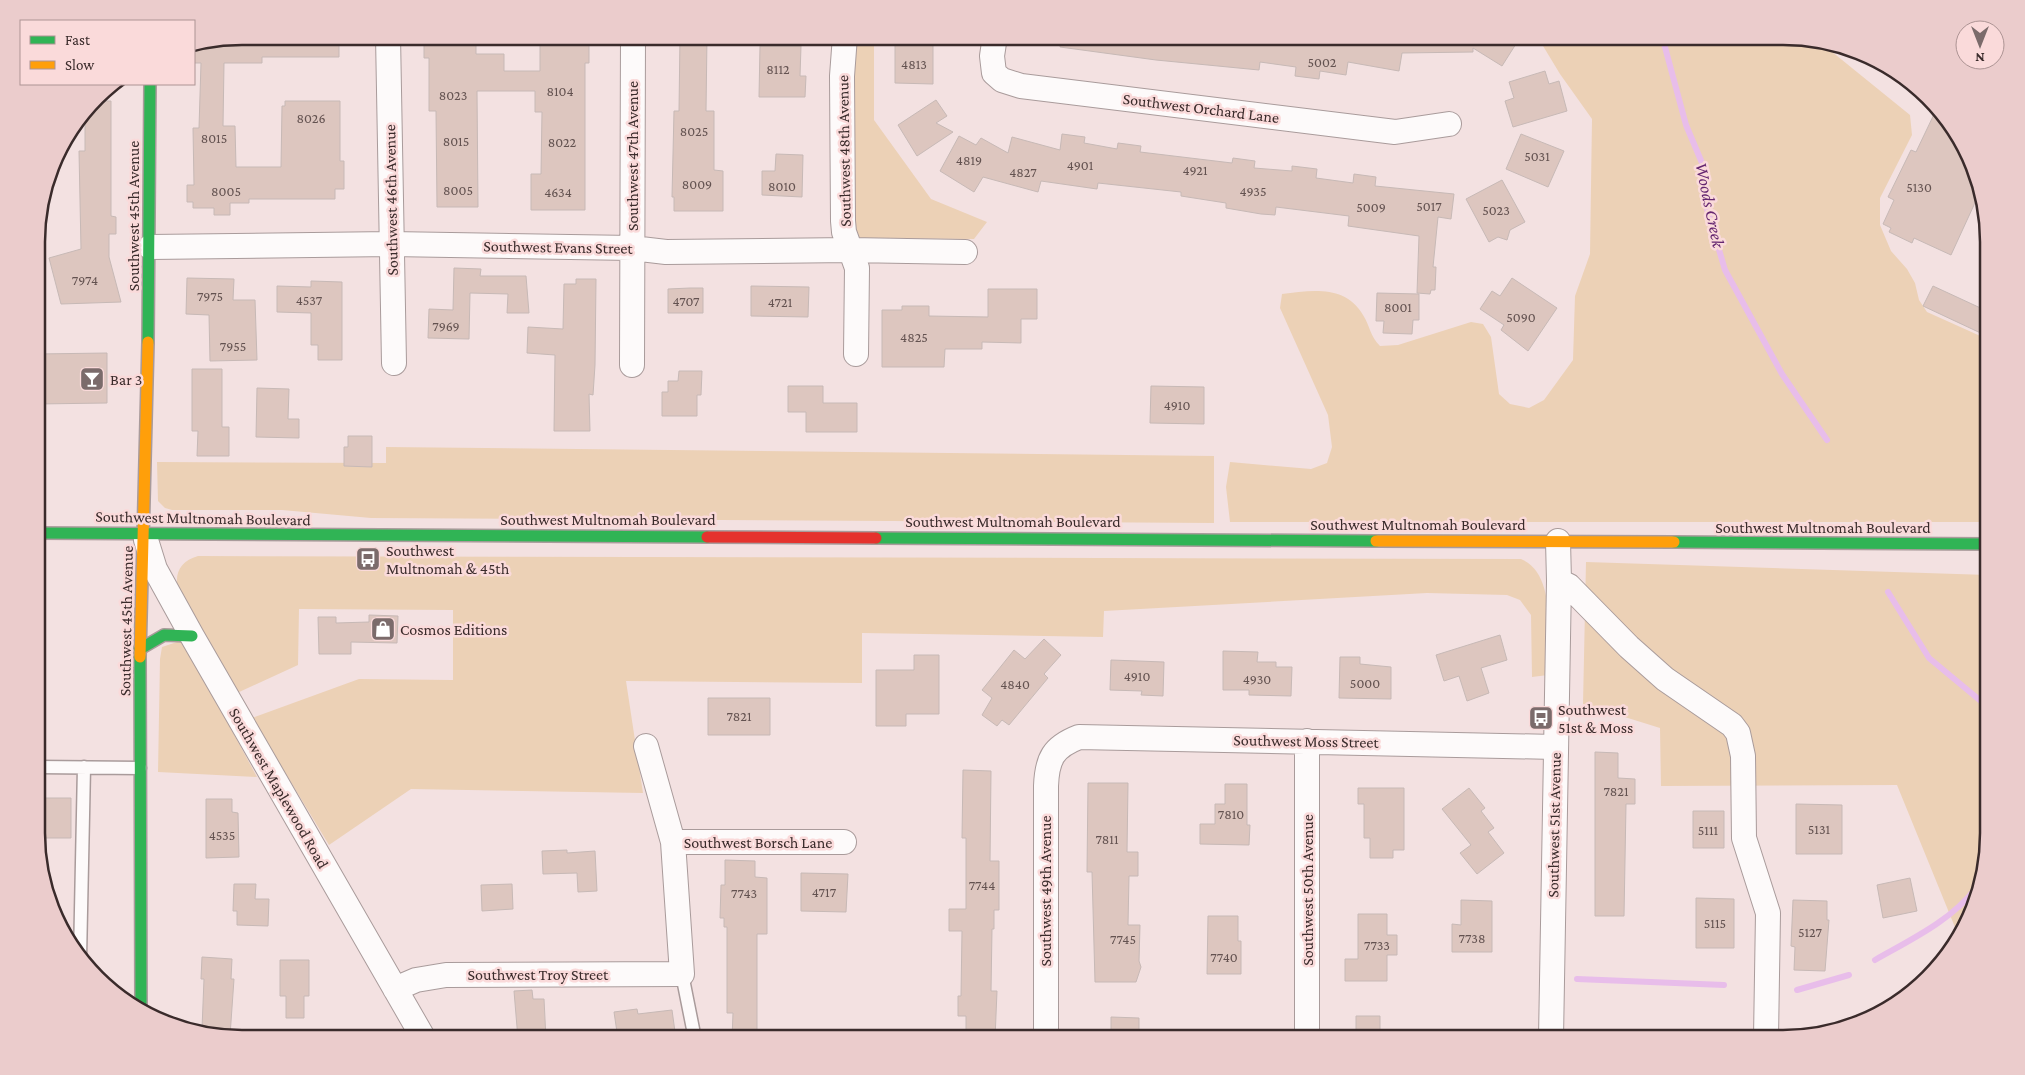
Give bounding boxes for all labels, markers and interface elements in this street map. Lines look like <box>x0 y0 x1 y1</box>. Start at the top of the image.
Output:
legend <box>20 20 195 85</box>
north arrow <box>1955 20 2005 70</box>
text: Fast <box>65 32 91 48</box>
text: N <box>1975 50 1985 66</box>
house number: 5002 <box>1308 54 1337 70</box>
house number: 4813 <box>901 56 927 72</box>
text: Slow <box>65 57 95 73</box>
house number: 8112 <box>766 61 790 77</box>
street label: Southwest 48th Avenue <box>834 75 854 227</box>
street label: Southwest 47th Avenue <box>624 81 641 231</box>
house number: 8104 <box>546 83 574 99</box>
house number: 8023 <box>439 87 467 103</box>
street label: Southwest Orchard Lane <box>1122 90 1280 126</box>
house number: 8026 <box>296 110 326 126</box>
house number: 8025 <box>680 123 708 139</box>
street label: Southwest 46th Avenue <box>381 124 401 276</box>
house number: 8015 <box>201 130 227 146</box>
house number: 8015 <box>443 133 469 149</box>
house number: 8022 <box>548 134 577 150</box>
street label: Southwest 45th Avenue <box>125 141 142 291</box>
house number: 5031 <box>1524 148 1550 164</box>
house number: 4819 <box>956 152 982 168</box>
house number: 4901 <box>1067 157 1094 173</box>
water label: Woods Creek <box>1691 161 1729 251</box>
house number: 4921 <box>1182 162 1208 178</box>
house number: 4827 <box>1009 164 1037 180</box>
house number: 8009 <box>682 176 712 192</box>
house number: 8010 <box>768 178 796 194</box>
house number: 5130 <box>1906 179 1932 195</box>
house number: 8005 <box>443 182 473 198</box>
house number: 8005 <box>211 183 241 199</box>
house number: 4935 <box>1239 183 1267 199</box>
house number: 4634 <box>544 184 572 200</box>
house number: 5017 <box>1416 198 1442 214</box>
house number: 5009 <box>1356 199 1386 215</box>
house number: 5023 <box>1482 202 1510 218</box>
street label: Southwest Evans Street <box>483 237 634 257</box>
house number: 7974 <box>72 272 98 288</box>
house number: 7975 <box>197 288 223 304</box>
house number: 4537 <box>296 292 323 308</box>
house number: 4707 <box>672 293 700 309</box>
house number: 4721 <box>768 294 793 310</box>
house number: 8001 <box>1384 299 1412 315</box>
house number: 5090 <box>1506 309 1536 325</box>
house number: 7969 <box>432 318 460 334</box>
house number: 4825 <box>900 329 928 345</box>
house number: 7955 <box>220 338 246 354</box>
bar icon: Bar 3 <box>79 366 105 392</box>
place label: Bar 3 <box>110 371 142 388</box>
house number: 4910 <box>1164 397 1190 413</box>
street label: Southwest Multnomah Boulevard <box>95 508 311 528</box>
street label: Southwest Multnomah Boulevard <box>500 511 716 528</box>
street label: Southwest Multnomah Boulevard <box>905 513 1121 530</box>
street label: Southwest Multnomah Boulevard <box>1310 516 1526 533</box>
street label: Southwest Multnomah Boulevard <box>1715 519 1931 536</box>
place label: Southwest Multnomah & 45th <box>386 542 510 577</box>
street label: Southwest 45th Avenue <box>116 546 136 696</box>
bus stop icon: Southwest Multnomah & 45th <box>355 546 381 572</box>
shop icon: Cosmos Editions <box>370 616 396 642</box>
place label: Cosmos Editions <box>400 621 507 638</box>
house number: 4910 <box>1124 668 1150 684</box>
house number: 4930 <box>1243 671 1271 687</box>
house number: 5000 <box>1350 675 1380 691</box>
house number: 4840 <box>1000 676 1030 692</box>
place label: Southwest 51st & Moss <box>1558 701 1633 736</box>
street label: Southwest Maplewood Road <box>225 705 332 872</box>
bus stop icon: Southwest 51st & Moss <box>1528 705 1554 731</box>
house number: 7821 <box>726 708 752 724</box>
street label: Southwest Moss Street <box>1233 731 1379 751</box>
street label: Southwest 51st Avenue <box>1544 752 1564 898</box>
house number: 7821 <box>1603 783 1629 799</box>
house number: 7810 <box>1218 806 1244 822</box>
street label: Southwest 50th Avenue <box>1299 814 1316 966</box>
street label: Southwest 49th Avenue <box>1037 815 1054 967</box>
house number: 5131 <box>1808 821 1831 837</box>
house number: 5111 <box>1698 822 1719 838</box>
house number: 4535 <box>209 827 235 843</box>
house number: 7811 <box>1095 831 1119 847</box>
street label: Southwest Borsch Lane <box>684 834 832 851</box>
house number: 7744 <box>969 877 995 893</box>
house number: 4717 <box>812 884 837 900</box>
house number: 7743 <box>731 885 757 901</box>
house number: 5115 <box>1704 915 1726 931</box>
house number: 5127 <box>1798 924 1823 940</box>
house number: 7738 <box>1459 930 1485 946</box>
house number: 7745 <box>1110 931 1136 947</box>
house number: 7733 <box>1364 937 1390 953</box>
house number: 7740 <box>1210 949 1238 965</box>
street label: Southwest Troy Street <box>468 966 609 984</box>

